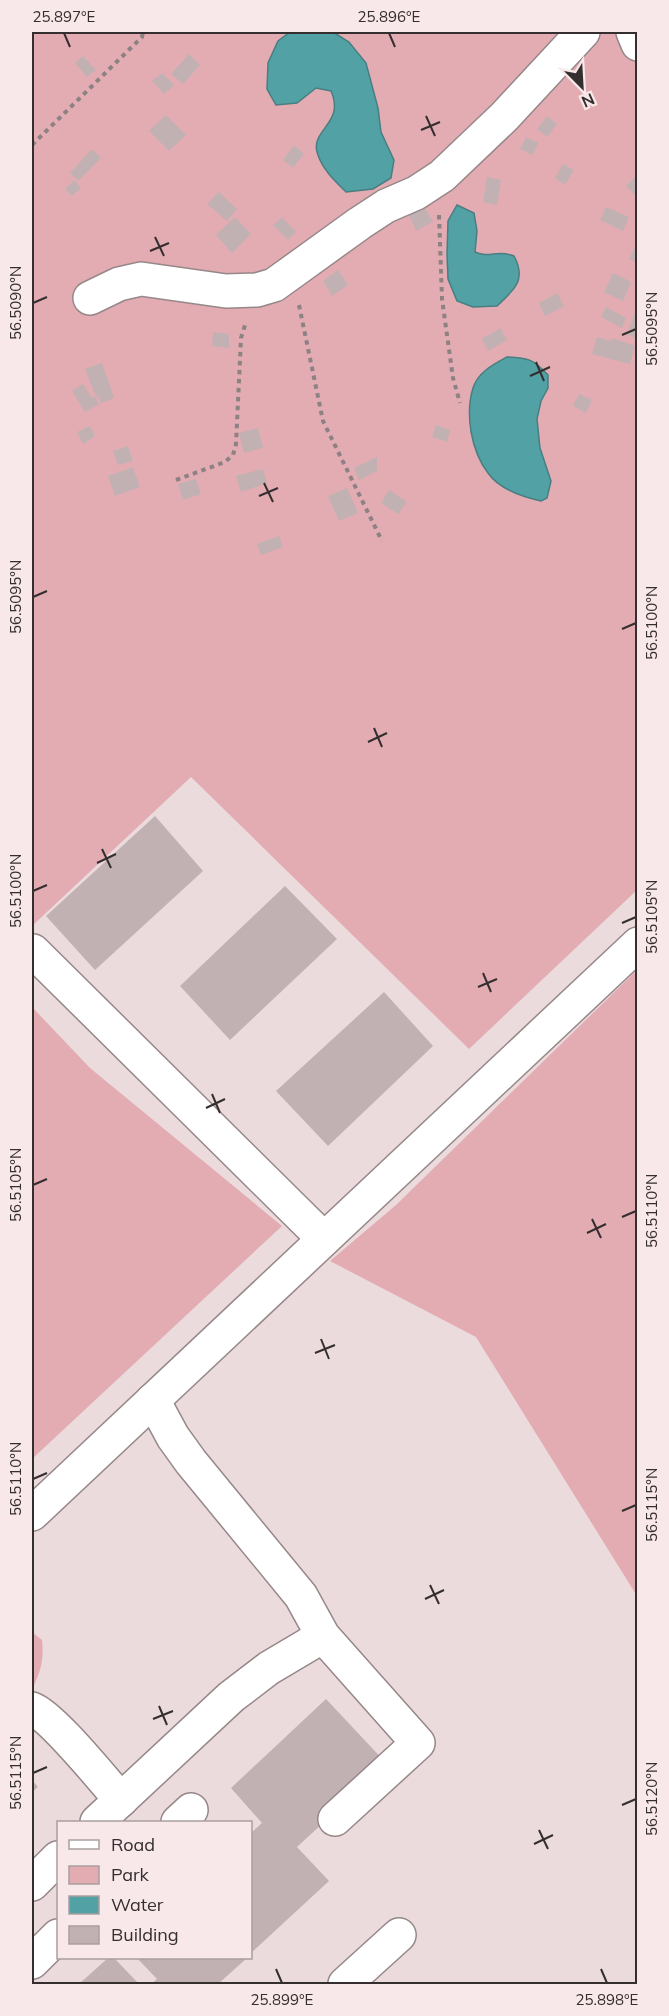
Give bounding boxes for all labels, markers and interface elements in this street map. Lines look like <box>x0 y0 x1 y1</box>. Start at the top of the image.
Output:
text: 25.897°E <box>33 7 96 26</box>
text: 25.896°E <box>358 7 421 26</box>
north arrow <box>552 57 612 117</box>
text: N <box>579 89 598 112</box>
text: 56.5090°N <box>6 266 25 340</box>
text: 56.5095°N <box>642 292 661 366</box>
text: 56.5095°N <box>6 560 25 634</box>
text: 56.5100°N <box>642 586 661 660</box>
text: 56.5100°N <box>6 854 25 928</box>
text: 56.5105°N <box>642 880 661 954</box>
text: 56.5105°N <box>6 1148 25 1222</box>
text: 56.5110°N <box>642 1174 661 1248</box>
text: 56.5110°N <box>6 1442 25 1516</box>
text: 56.5115°N <box>642 1468 661 1542</box>
text: 56.5115°N <box>6 1736 25 1810</box>
text: 56.5120°N <box>642 1762 661 1836</box>
legend <box>57 1821 252 1959</box>
text: Road <box>111 1833 155 1856</box>
text: Park <box>111 1863 150 1886</box>
text: Water <box>111 1893 164 1916</box>
text: Building <box>111 1923 179 1946</box>
text: 25.899°E <box>251 1990 314 2009</box>
text: 25.898°E <box>576 1990 639 2009</box>

